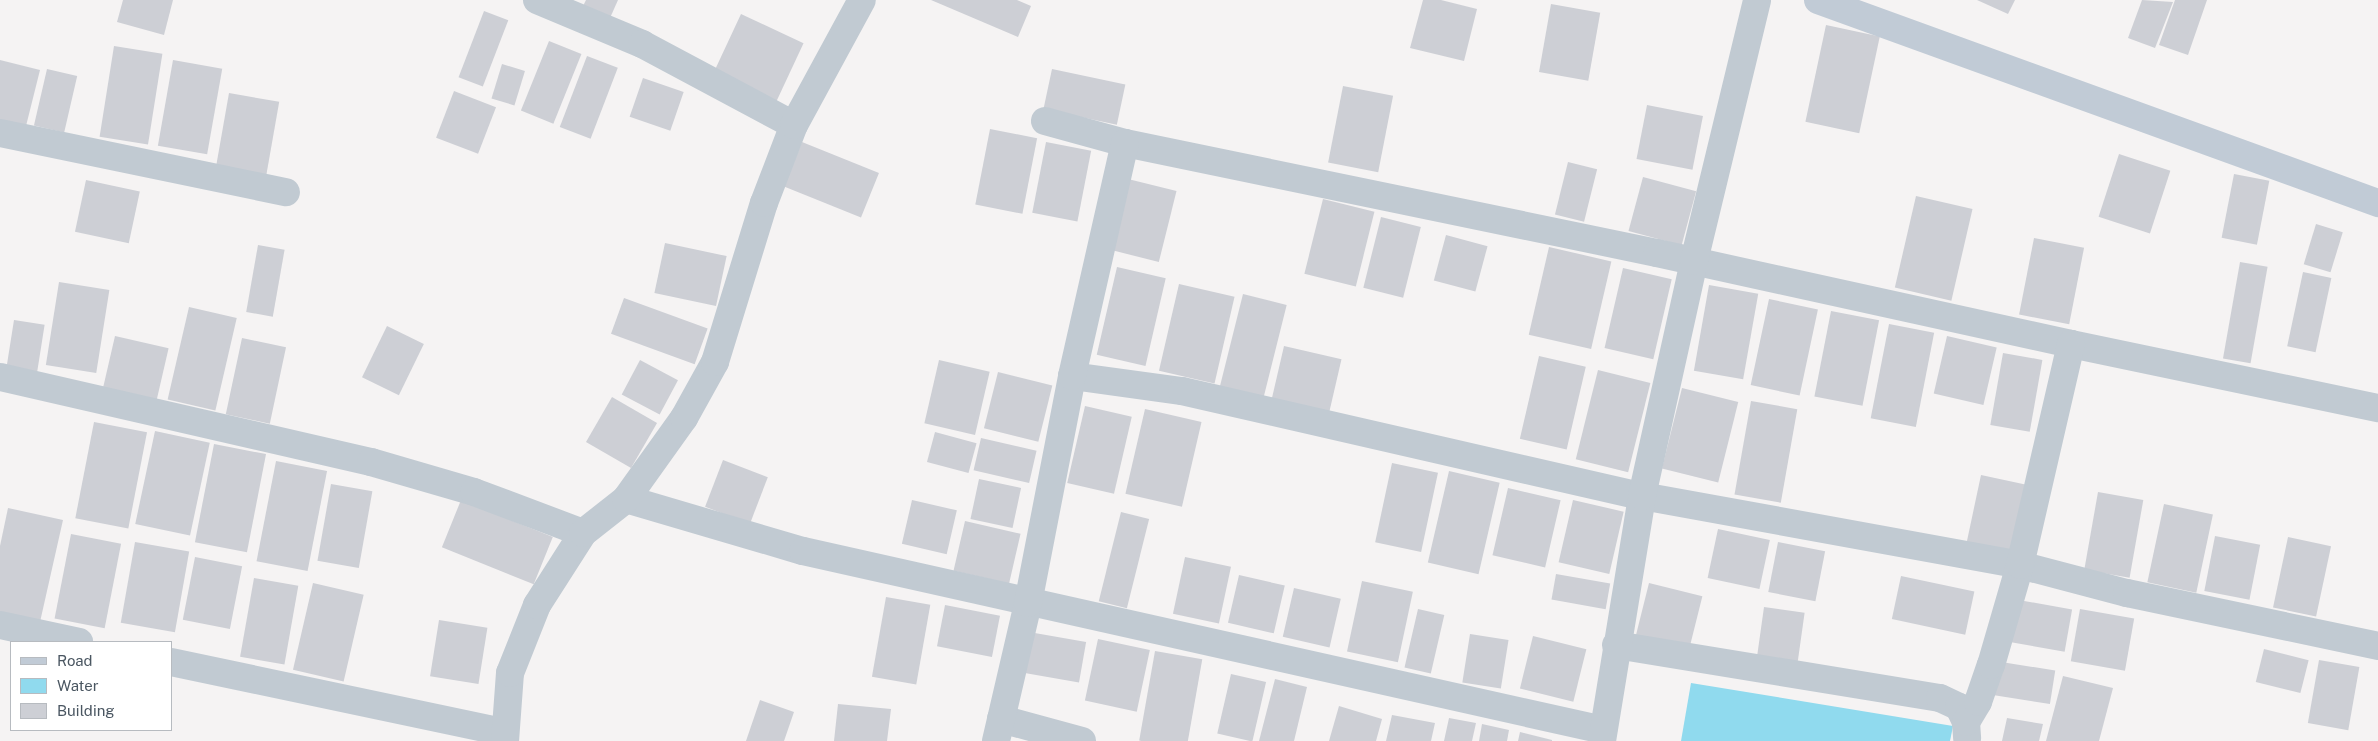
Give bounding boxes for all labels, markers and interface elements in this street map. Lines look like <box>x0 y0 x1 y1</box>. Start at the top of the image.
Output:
legend <box>10 641 172 731</box>
text: Road <box>57 652 93 669</box>
text: Water <box>57 677 99 694</box>
text: Building <box>57 702 115 719</box>

